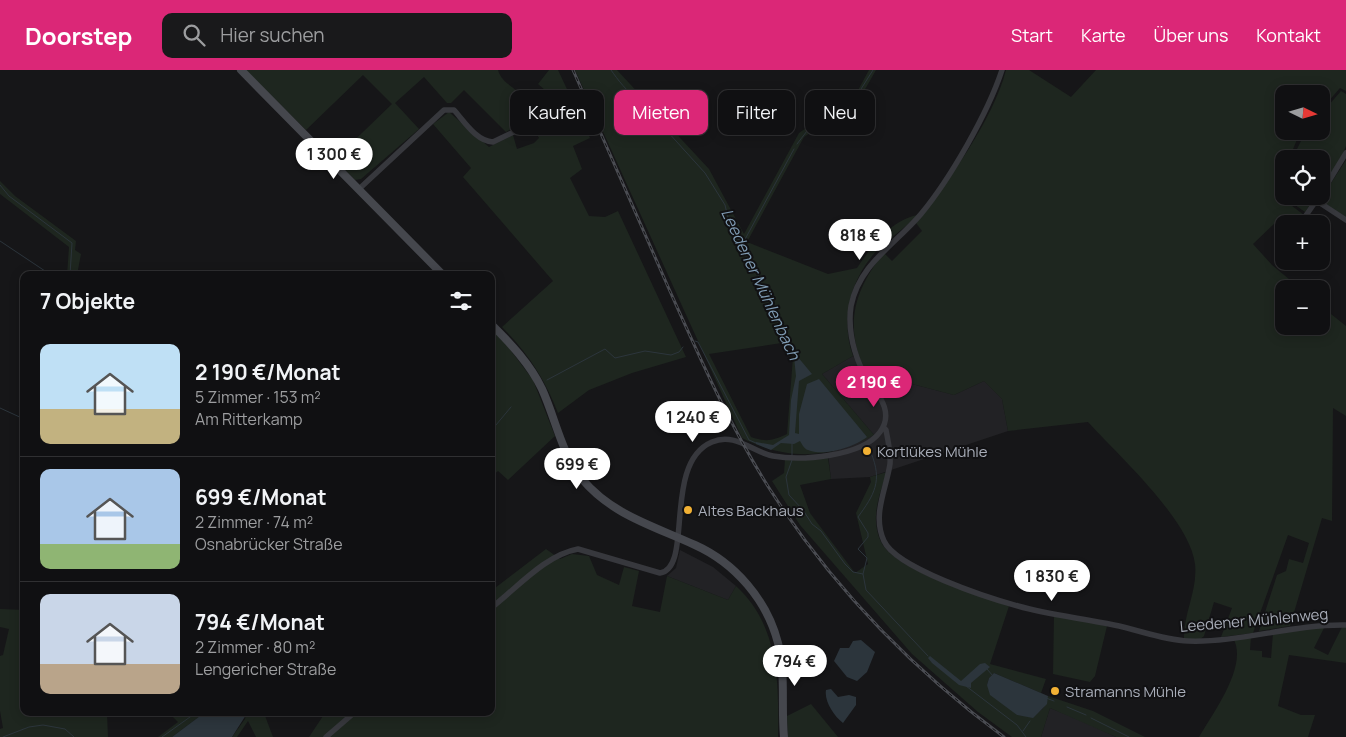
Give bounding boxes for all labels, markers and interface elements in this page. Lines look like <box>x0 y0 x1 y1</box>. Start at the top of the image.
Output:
search box <box>162 13 512 58</box>
text: Doorstep <box>25 19 132 52</box>
icon: search <box>180 21 208 49</box>
text: Hier suchen <box>220 22 325 48</box>
text: Start <box>1011 23 1053 47</box>
text: Karte <box>1081 23 1126 47</box>
text: Über uns <box>1154 23 1228 47</box>
text: Kontakt <box>1256 23 1321 47</box>
north arrow <box>1275 85 1330 140</box>
map controls <box>1275 85 1330 335</box>
chip: Kaufen <box>510 90 604 135</box>
chip: Mieten <box>614 90 708 135</box>
chip: Filter <box>718 90 795 135</box>
chip: Neu <box>805 90 875 135</box>
pin: 1 300 € <box>288 138 380 180</box>
text: 1 300 € <box>307 143 361 165</box>
button: locate <box>1275 150 1330 205</box>
water label: Leedener Mühlenbach <box>716 205 806 364</box>
button: + <box>1275 215 1330 270</box>
pin: 818 € <box>825 218 895 261</box>
text: 818 € <box>840 224 880 246</box>
button: − <box>1275 280 1330 335</box>
text: 7 Objekte <box>40 287 135 315</box>
icon: filters <box>447 287 475 315</box>
text: 2 190 €/Monat <box>195 358 341 386</box>
icon: home <box>80 364 140 424</box>
pin: 2 190 € <box>828 366 920 408</box>
text: 2 190 € <box>847 371 901 393</box>
text: 5 Zimmer · 153 m² <box>195 386 321 408</box>
pin: 1 240 € <box>647 400 739 443</box>
text: 1 240 € <box>666 406 720 428</box>
text: Am Ritterkamp <box>195 408 303 430</box>
place label: Kortlükes Mühle <box>877 441 988 462</box>
marker: Kortlükes Mühle <box>861 445 873 457</box>
pin: 699 € <box>542 448 612 490</box>
text: 699 € <box>555 453 599 475</box>
text: 699 €/Monat <box>195 483 327 511</box>
icon: home <box>80 489 140 549</box>
place label: Altes Backhaus <box>698 500 804 521</box>
marker: Altes Backhaus <box>682 504 694 516</box>
text: 2 Zimmer · 74 m² <box>195 511 313 533</box>
text: Osnabrücker Straße <box>195 533 343 555</box>
pin: 1 830 € <box>1006 560 1098 602</box>
text: 1 830 € <box>1025 565 1079 587</box>
street label: Leedener Mühlenweg <box>1179 603 1329 637</box>
text: 794 €/Monat <box>195 608 325 636</box>
icon: home <box>80 614 140 674</box>
text: 2 Zimmer · 80 m² <box>195 636 315 658</box>
pin: 794 € <box>760 644 830 687</box>
text: 794 € <box>774 650 816 672</box>
text: Lengericher Straße <box>195 658 336 680</box>
place label: Stramanns Mühle <box>1065 681 1186 702</box>
marker: Stramanns Mühle <box>1049 685 1061 697</box>

